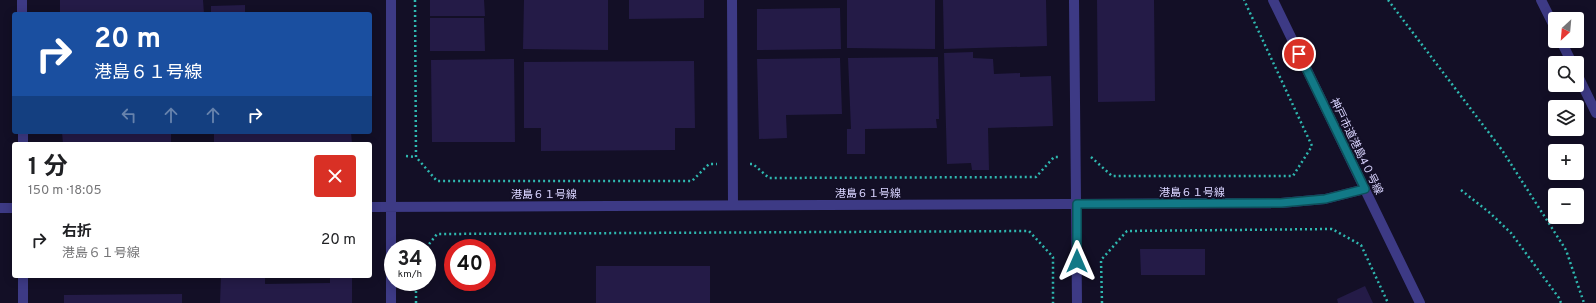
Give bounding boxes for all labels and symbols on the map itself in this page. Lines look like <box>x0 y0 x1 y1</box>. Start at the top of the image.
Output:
north arrow <box>1548 12 1584 48</box>
pin <box>1282 37 1316 71</box>
street label: 神戸市道港島4０号線 <box>1327 96 1386 197</box>
street label: 港島６１号線 <box>1159 186 1225 200</box>
street label: 港島６１号線 <box>835 187 901 201</box>
street label: 港島６１号線 <box>511 188 577 202</box>
speed limit sign: 40 <box>444 239 496 291</box>
position arrow <box>1056 240 1098 282</box>

